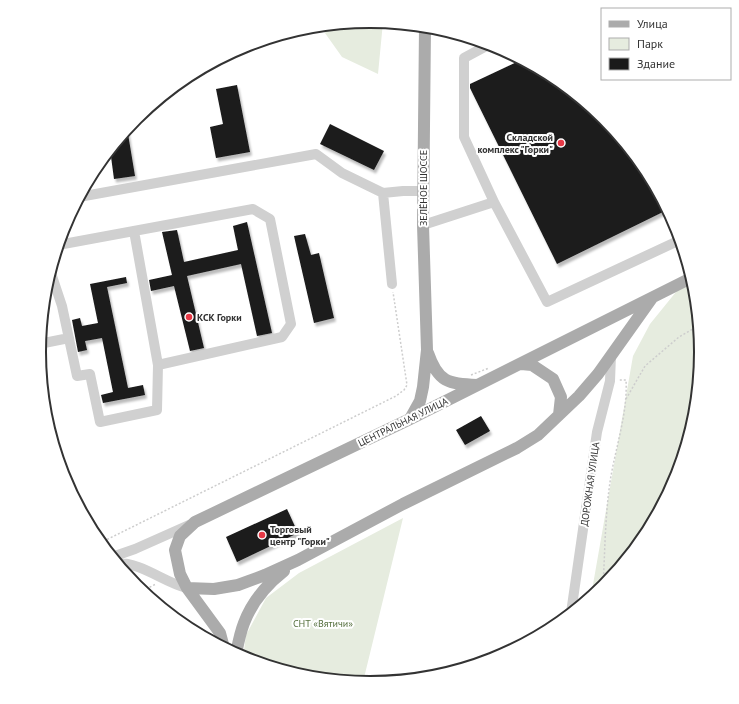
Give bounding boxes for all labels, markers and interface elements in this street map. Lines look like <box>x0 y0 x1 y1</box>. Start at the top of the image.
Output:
legend <box>601 8 731 80</box>
text: Улица <box>637 16 668 31</box>
text: Парк <box>637 36 663 51</box>
text: Здание <box>637 56 675 71</box>
place label: Складской комплекс "Горки" <box>477 131 553 156</box>
marker: Складской комплекс "Горки" <box>556 138 566 148</box>
street label: ЗЕЛЁНОЕ ШОССЕ <box>417 150 430 226</box>
place label: КСК Горки <box>197 311 242 324</box>
marker: КСК Горки <box>184 312 194 322</box>
street label: ЦЕНТРАЛЬНАЯ УЛИЦА <box>356 394 450 449</box>
street label: ДОРОЖНАЯ УЛИЦА <box>578 441 602 527</box>
place label: Торговый центр "Горки" <box>270 523 330 548</box>
marker: Торговый центр "Горки" <box>257 530 267 540</box>
park label: СНТ «Вятичи» <box>293 617 353 630</box>

